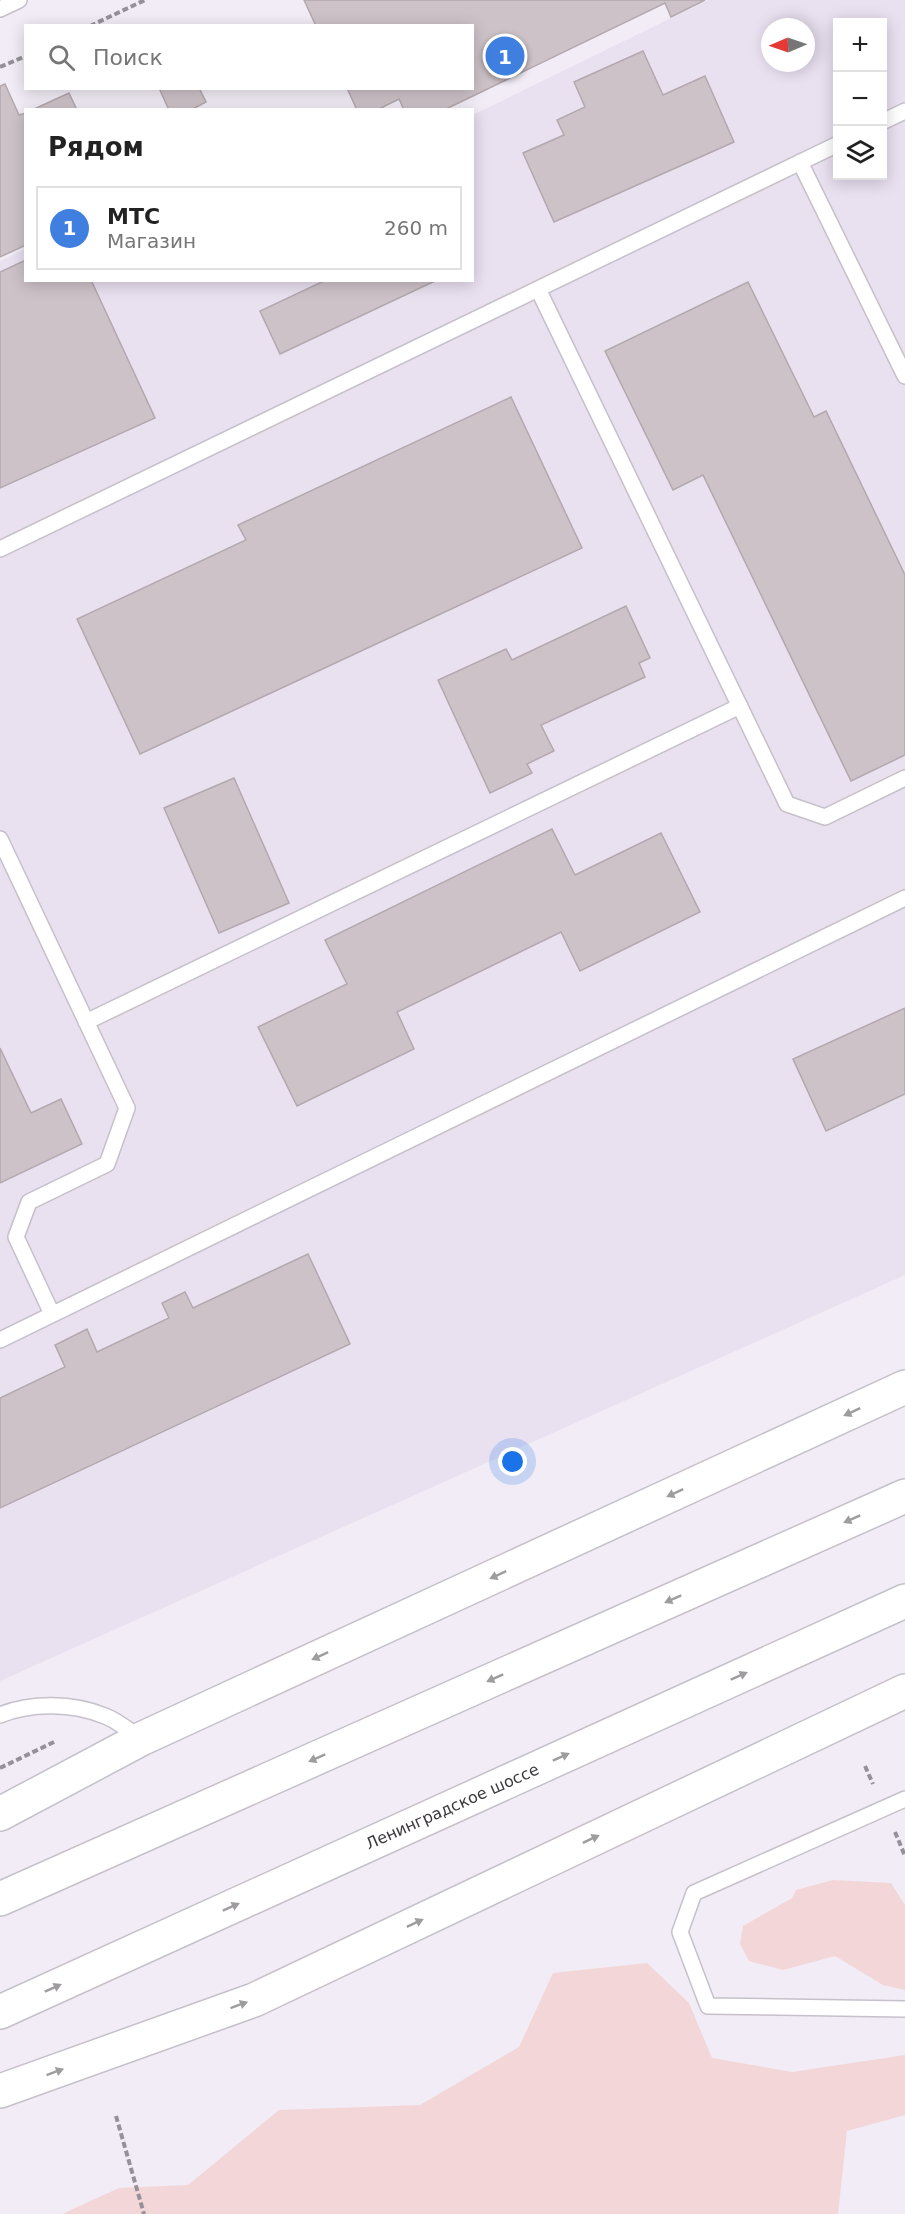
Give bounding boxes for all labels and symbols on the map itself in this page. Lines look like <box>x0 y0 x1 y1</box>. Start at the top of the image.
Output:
north arrow <box>761 18 815 72</box>
pin: 1 <box>486 34 524 78</box>
one-way arrow <box>843 1407 860 1416</box>
your location <box>498 1447 527 1476</box>
one-way arrow <box>666 1489 683 1498</box>
one-way arrow <box>843 1515 860 1524</box>
one-way arrow <box>489 1570 506 1579</box>
one-way arrow <box>664 1594 682 1604</box>
one-way arrow <box>312 1652 329 1661</box>
one-way arrow <box>730 1672 747 1681</box>
one-way arrow <box>487 1674 504 1683</box>
one-way arrow <box>553 1752 571 1762</box>
one-way arrow <box>309 1753 326 1762</box>
street label: Ленинградское шоссе <box>363 1760 542 1853</box>
one-way arrow <box>583 1834 600 1843</box>
one-way arrow <box>222 1902 240 1912</box>
one-way arrow <box>407 1918 424 1927</box>
one-way arrow <box>45 1983 62 1992</box>
one-way arrow <box>230 2000 248 2010</box>
one-way arrow <box>46 2067 64 2076</box>

